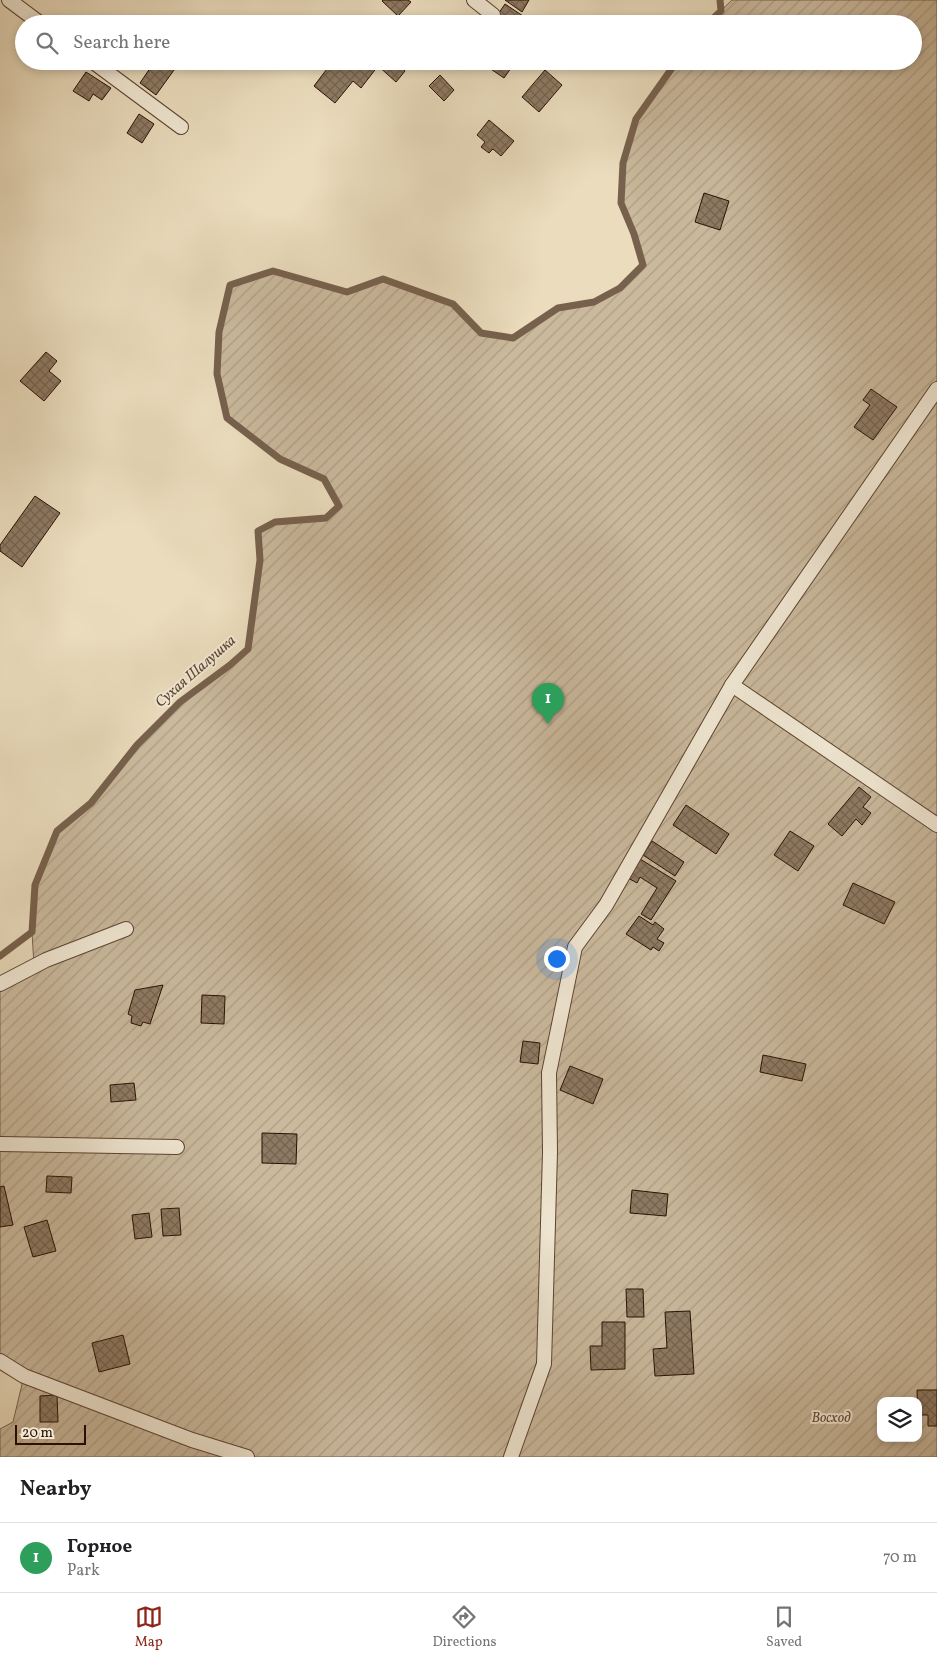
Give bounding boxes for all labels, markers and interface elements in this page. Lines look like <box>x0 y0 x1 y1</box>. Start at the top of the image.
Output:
search box <box>15 15 922 70</box>
icon: search <box>33 29 61 57</box>
text: Search here <box>73 30 170 56</box>
water label: Сухая Шалушка <box>151 631 241 713</box>
pin: 1 <box>532 683 564 724</box>
your location <box>544 946 570 972</box>
map controls <box>877 1397 922 1442</box>
button: layers <box>877 1397 922 1442</box>
park label: Восход <box>811 1409 851 1428</box>
scale bar <box>15 1422 86 1445</box>
text: 20 m <box>22 1424 53 1443</box>
text: Nearby <box>20 1475 91 1504</box>
text: Горное <box>67 1534 132 1560</box>
text: 1 <box>33 1547 39 1569</box>
text: 70 m <box>883 1547 917 1569</box>
text: Park <box>67 1560 100 1582</box>
tab: Map <box>135 1603 163 1652</box>
tab: Directions <box>432 1603 497 1652</box>
tab: Saved <box>766 1603 802 1652</box>

